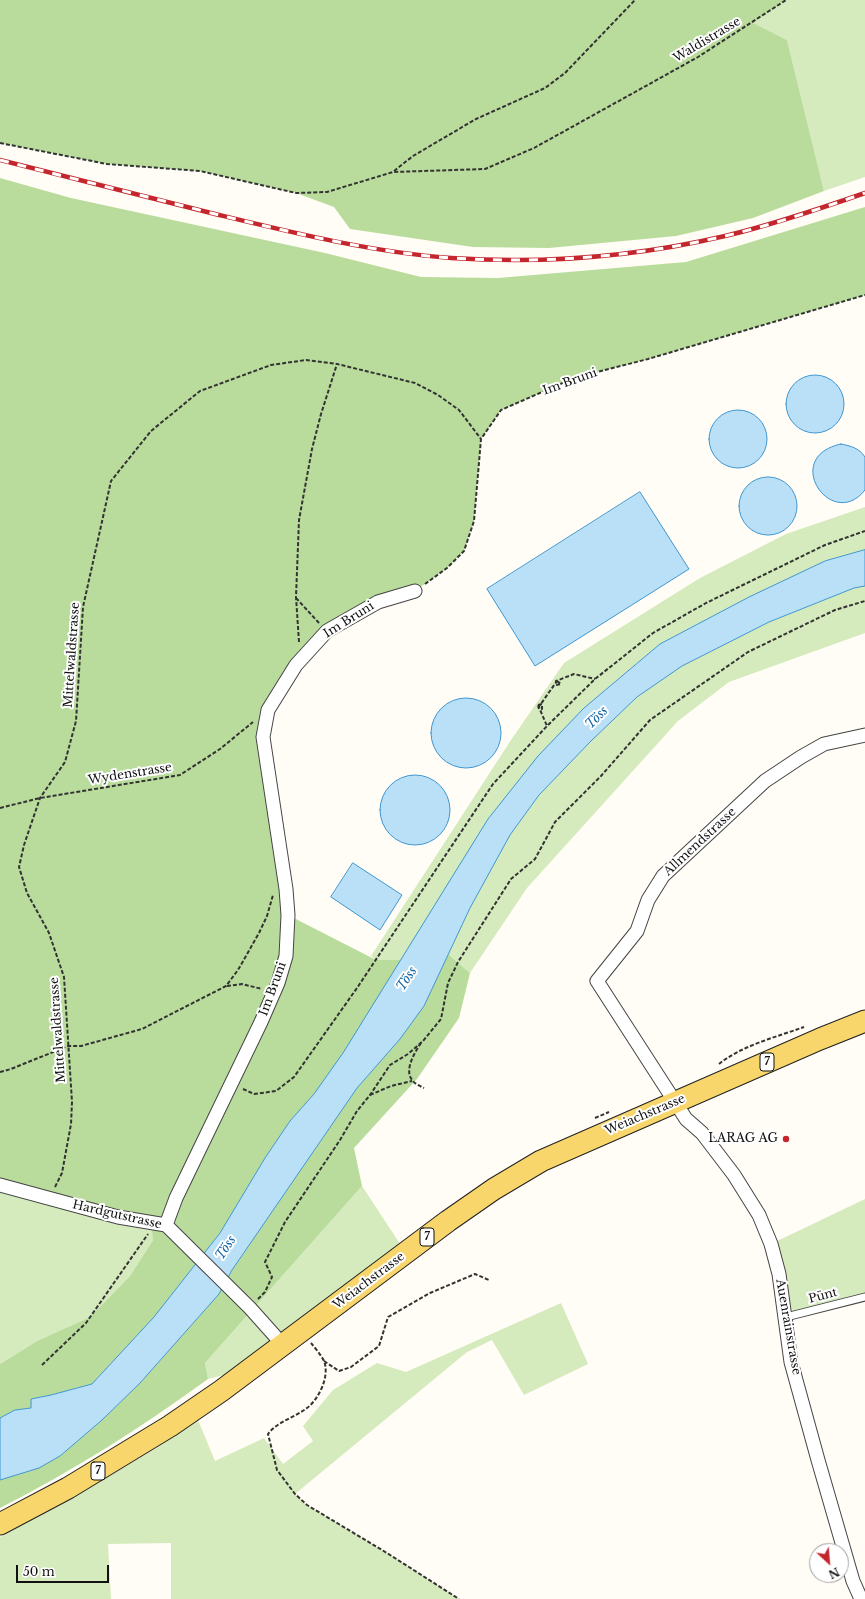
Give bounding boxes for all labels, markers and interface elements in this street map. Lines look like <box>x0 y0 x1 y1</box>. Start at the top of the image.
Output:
street label: Waldistrasse <box>671 14 743 66</box>
street label: Im Bruni <box>541 366 599 398</box>
street label: Im Bruni <box>321 599 377 641</box>
street label: Mittelwaldstrasse <box>61 602 83 708</box>
water label: Töss <box>582 703 612 733</box>
street label: Wydenstrasse <box>87 760 173 788</box>
street label: Allmendstrasse <box>661 805 739 879</box>
street label: Im Bruni <box>257 960 289 1018</box>
water label: Töss <box>393 964 421 994</box>
street label: Mittelwaldstrasse <box>47 977 69 1083</box>
road number: 7 <box>760 1053 774 1071</box>
street label: Weiachstrasse <box>603 1092 687 1138</box>
place label: LARAG AG <box>708 1132 778 1146</box>
marker: LARAG AG <box>781 1134 791 1144</box>
street label: Hardgutstrasse <box>71 1198 163 1232</box>
road number: 7 <box>420 1228 434 1246</box>
water label: Töss <box>212 1233 240 1263</box>
street label: Weiachstrasse <box>330 1249 408 1313</box>
street label: Auenrainstrasse <box>772 1278 804 1376</box>
street label: Pünt <box>807 1285 839 1307</box>
road number: 7 <box>91 1462 105 1480</box>
north arrow <box>809 1543 849 1583</box>
scale bar <box>18 1557 111 1583</box>
text: 50 m <box>23 1564 55 1579</box>
text: N <box>826 1564 842 1581</box>

